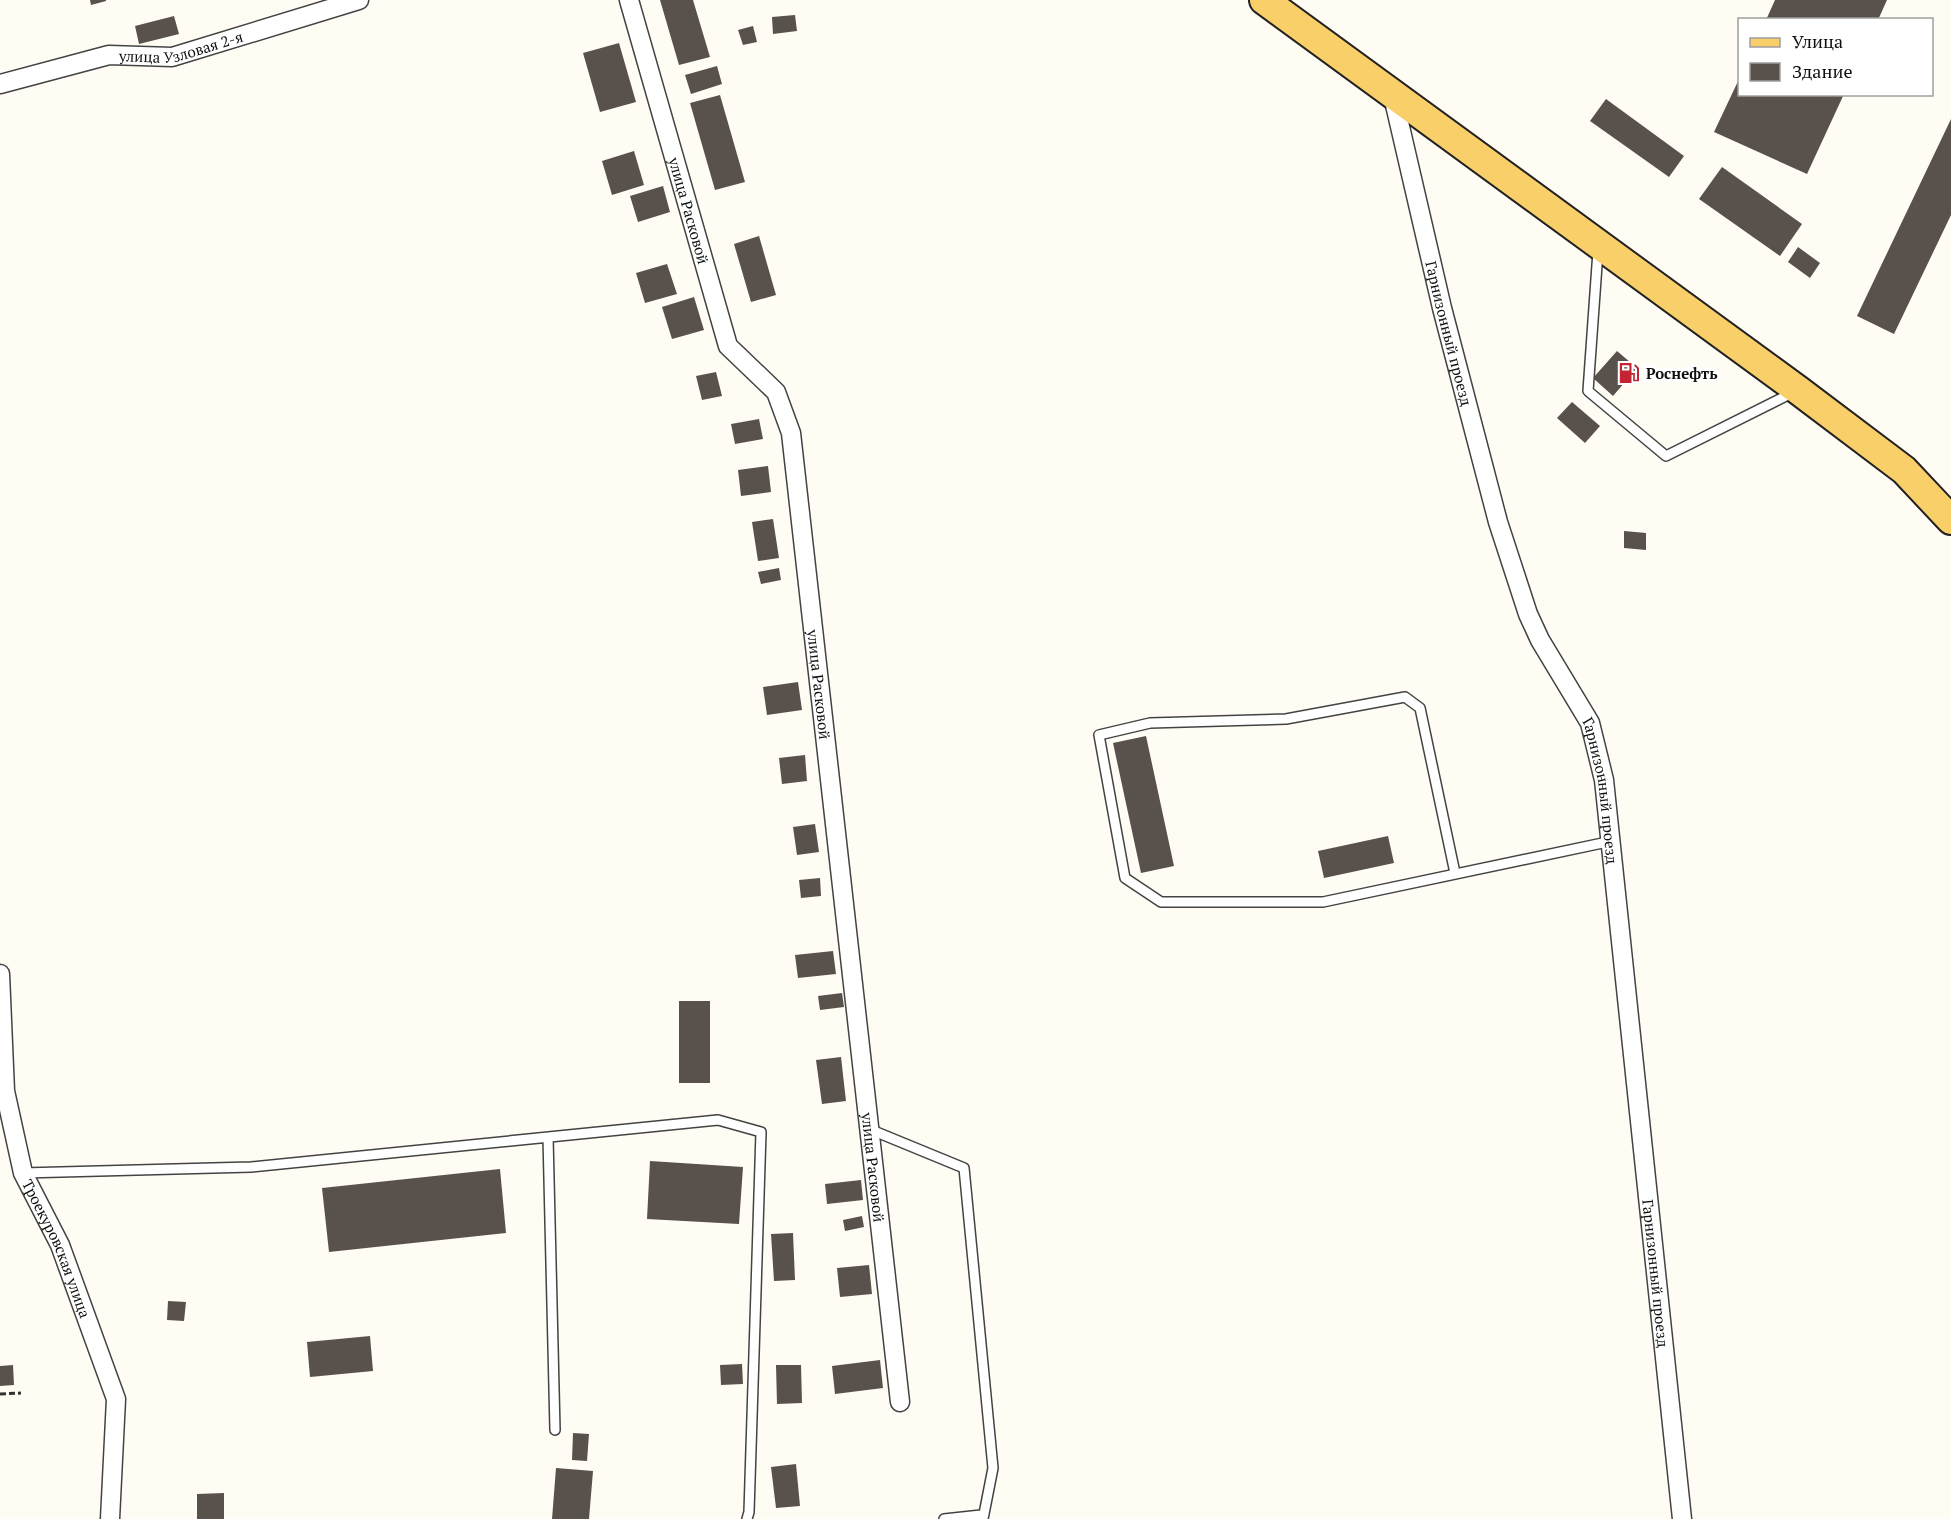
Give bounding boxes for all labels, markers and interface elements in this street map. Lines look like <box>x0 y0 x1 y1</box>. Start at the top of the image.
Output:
legend <box>1738 18 1933 96</box>
street label: улица Узловая 2-я <box>118 26 245 67</box>
text: Улица <box>1792 29 1843 53</box>
text: Здание <box>1792 59 1852 83</box>
street label: улица Расковой <box>664 154 714 266</box>
street label: Гарнизонный проезд <box>1421 259 1477 408</box>
fuel station icon: Роснефть <box>1617 361 1641 385</box>
place label: Роснефть <box>1646 363 1718 383</box>
street label: улица Расковой <box>803 628 835 740</box>
street label: Гарнизонный проезд <box>1579 713 1623 865</box>
street label: улица Расковой <box>857 1110 890 1223</box>
street label: Троекуровская улица <box>18 1176 96 1321</box>
street label: Гарнизонный проезд <box>1638 1198 1674 1349</box>

